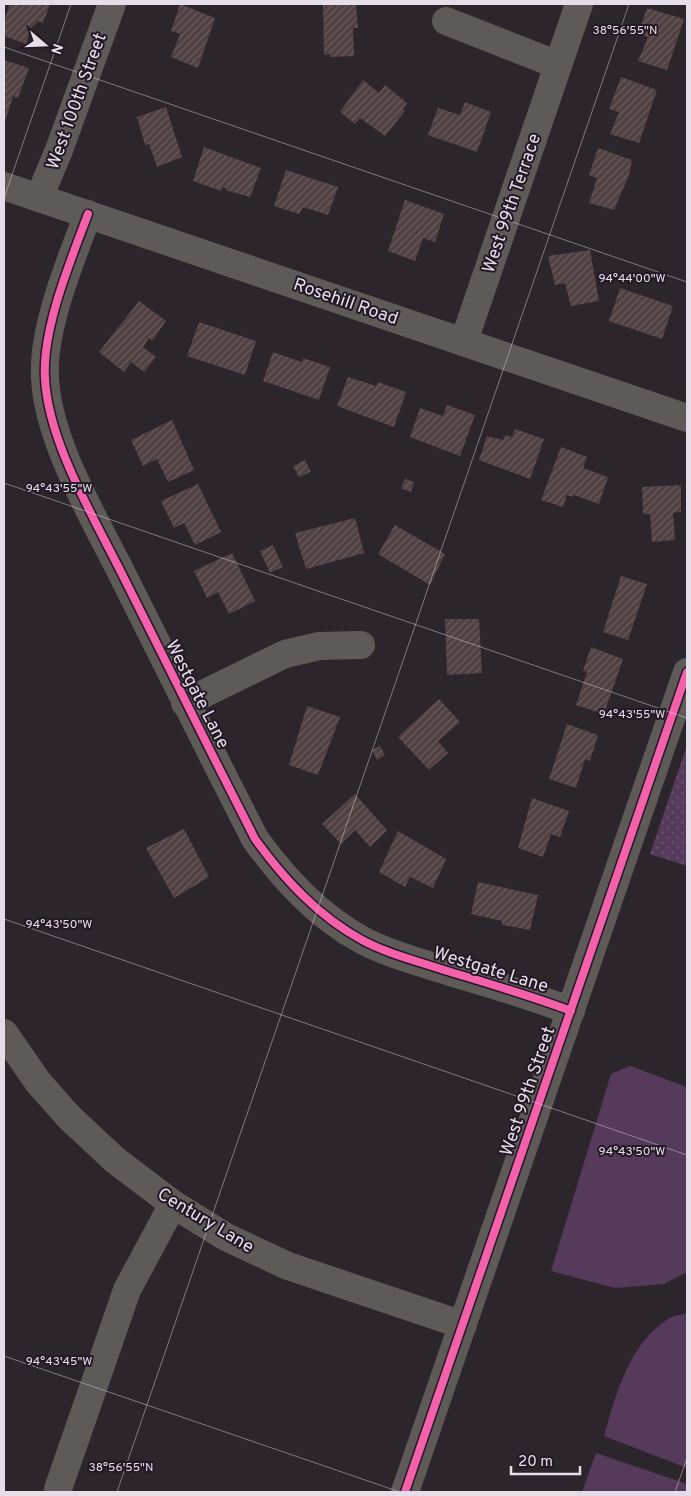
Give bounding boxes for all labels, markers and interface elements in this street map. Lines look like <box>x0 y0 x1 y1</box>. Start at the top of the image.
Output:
north arrow <box>20 20 70 70</box>
text: 38°56'55"N <box>593 23 657 39</box>
street label: West 100th Street <box>42 30 113 173</box>
text: N <box>46 41 66 56</box>
street label: West 99th Terrace <box>478 131 547 276</box>
text: 94°44'00"W <box>598 271 666 287</box>
street label: Rosehill Road <box>290 274 401 331</box>
text: 94°43'55"W <box>26 481 92 497</box>
street label: Westgate Lane <box>159 636 234 753</box>
text: 94°43'55"W <box>599 707 665 723</box>
text: 94°43'50"W <box>26 917 92 933</box>
street label: Westgate Lane <box>430 942 551 999</box>
street label: West 99th Street <box>496 1024 561 1159</box>
text: 94°43'50"W <box>599 1144 665 1160</box>
street label: Century Lane <box>153 1183 258 1259</box>
text: 94°43'45"W <box>26 1354 92 1370</box>
scale bar <box>511 1444 580 1476</box>
text: 20 m <box>518 1453 553 1472</box>
text: 38°56'55"N <box>89 1460 153 1476</box>

